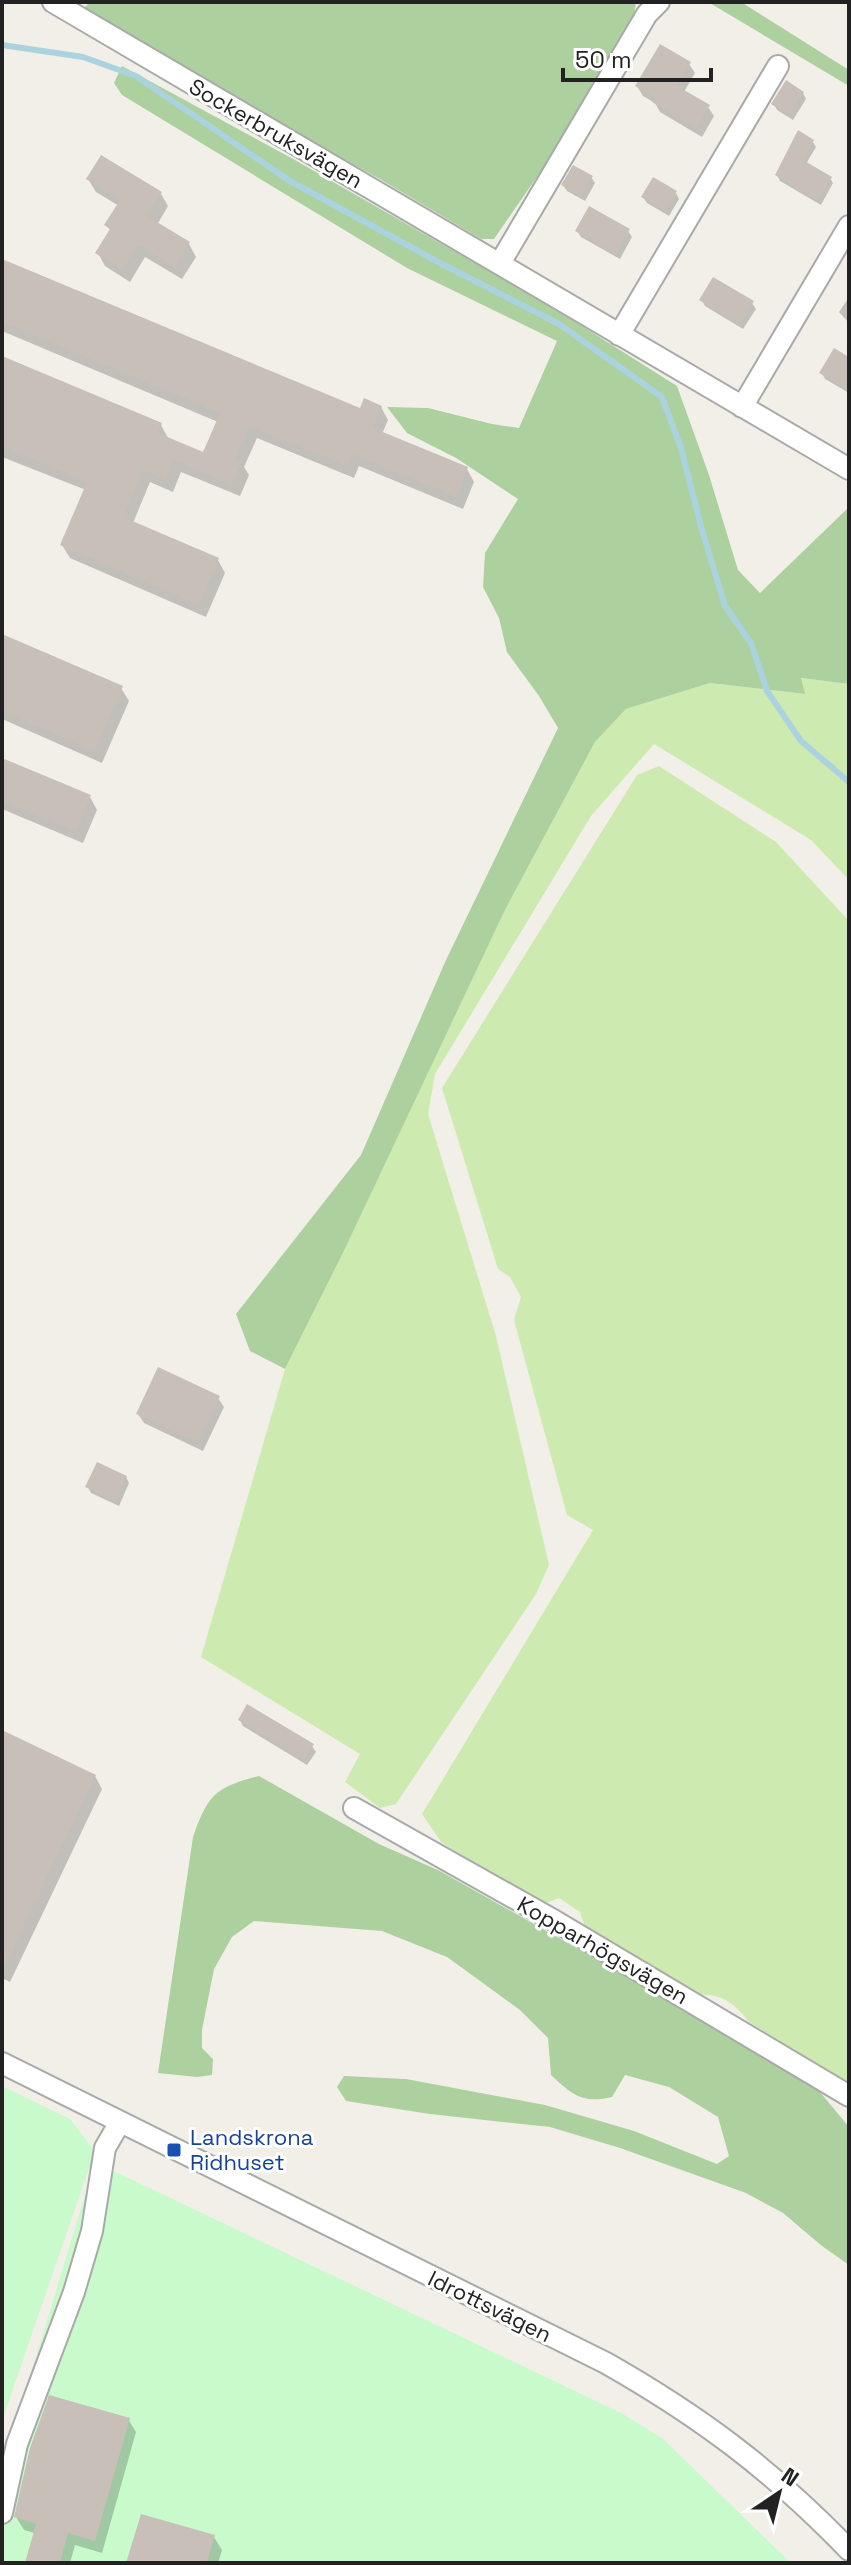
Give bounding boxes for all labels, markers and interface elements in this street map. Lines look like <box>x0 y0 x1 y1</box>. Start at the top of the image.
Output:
scale bar <box>563 32 711 82</box>
text: 50 m <box>575 44 632 75</box>
street label: Sockerbruksvägen <box>184 72 368 194</box>
street label: Kopparhögsvägen <box>513 1890 693 2010</box>
place label: Landskrona Ridhuset <box>190 2123 314 2176</box>
marker: Landskrona Ridhuset <box>165 2141 183 2159</box>
street label: Idrottsvägen <box>424 2264 556 2348</box>
north arrow <box>739 2453 819 2533</box>
text: N <box>776 2461 805 2492</box>

